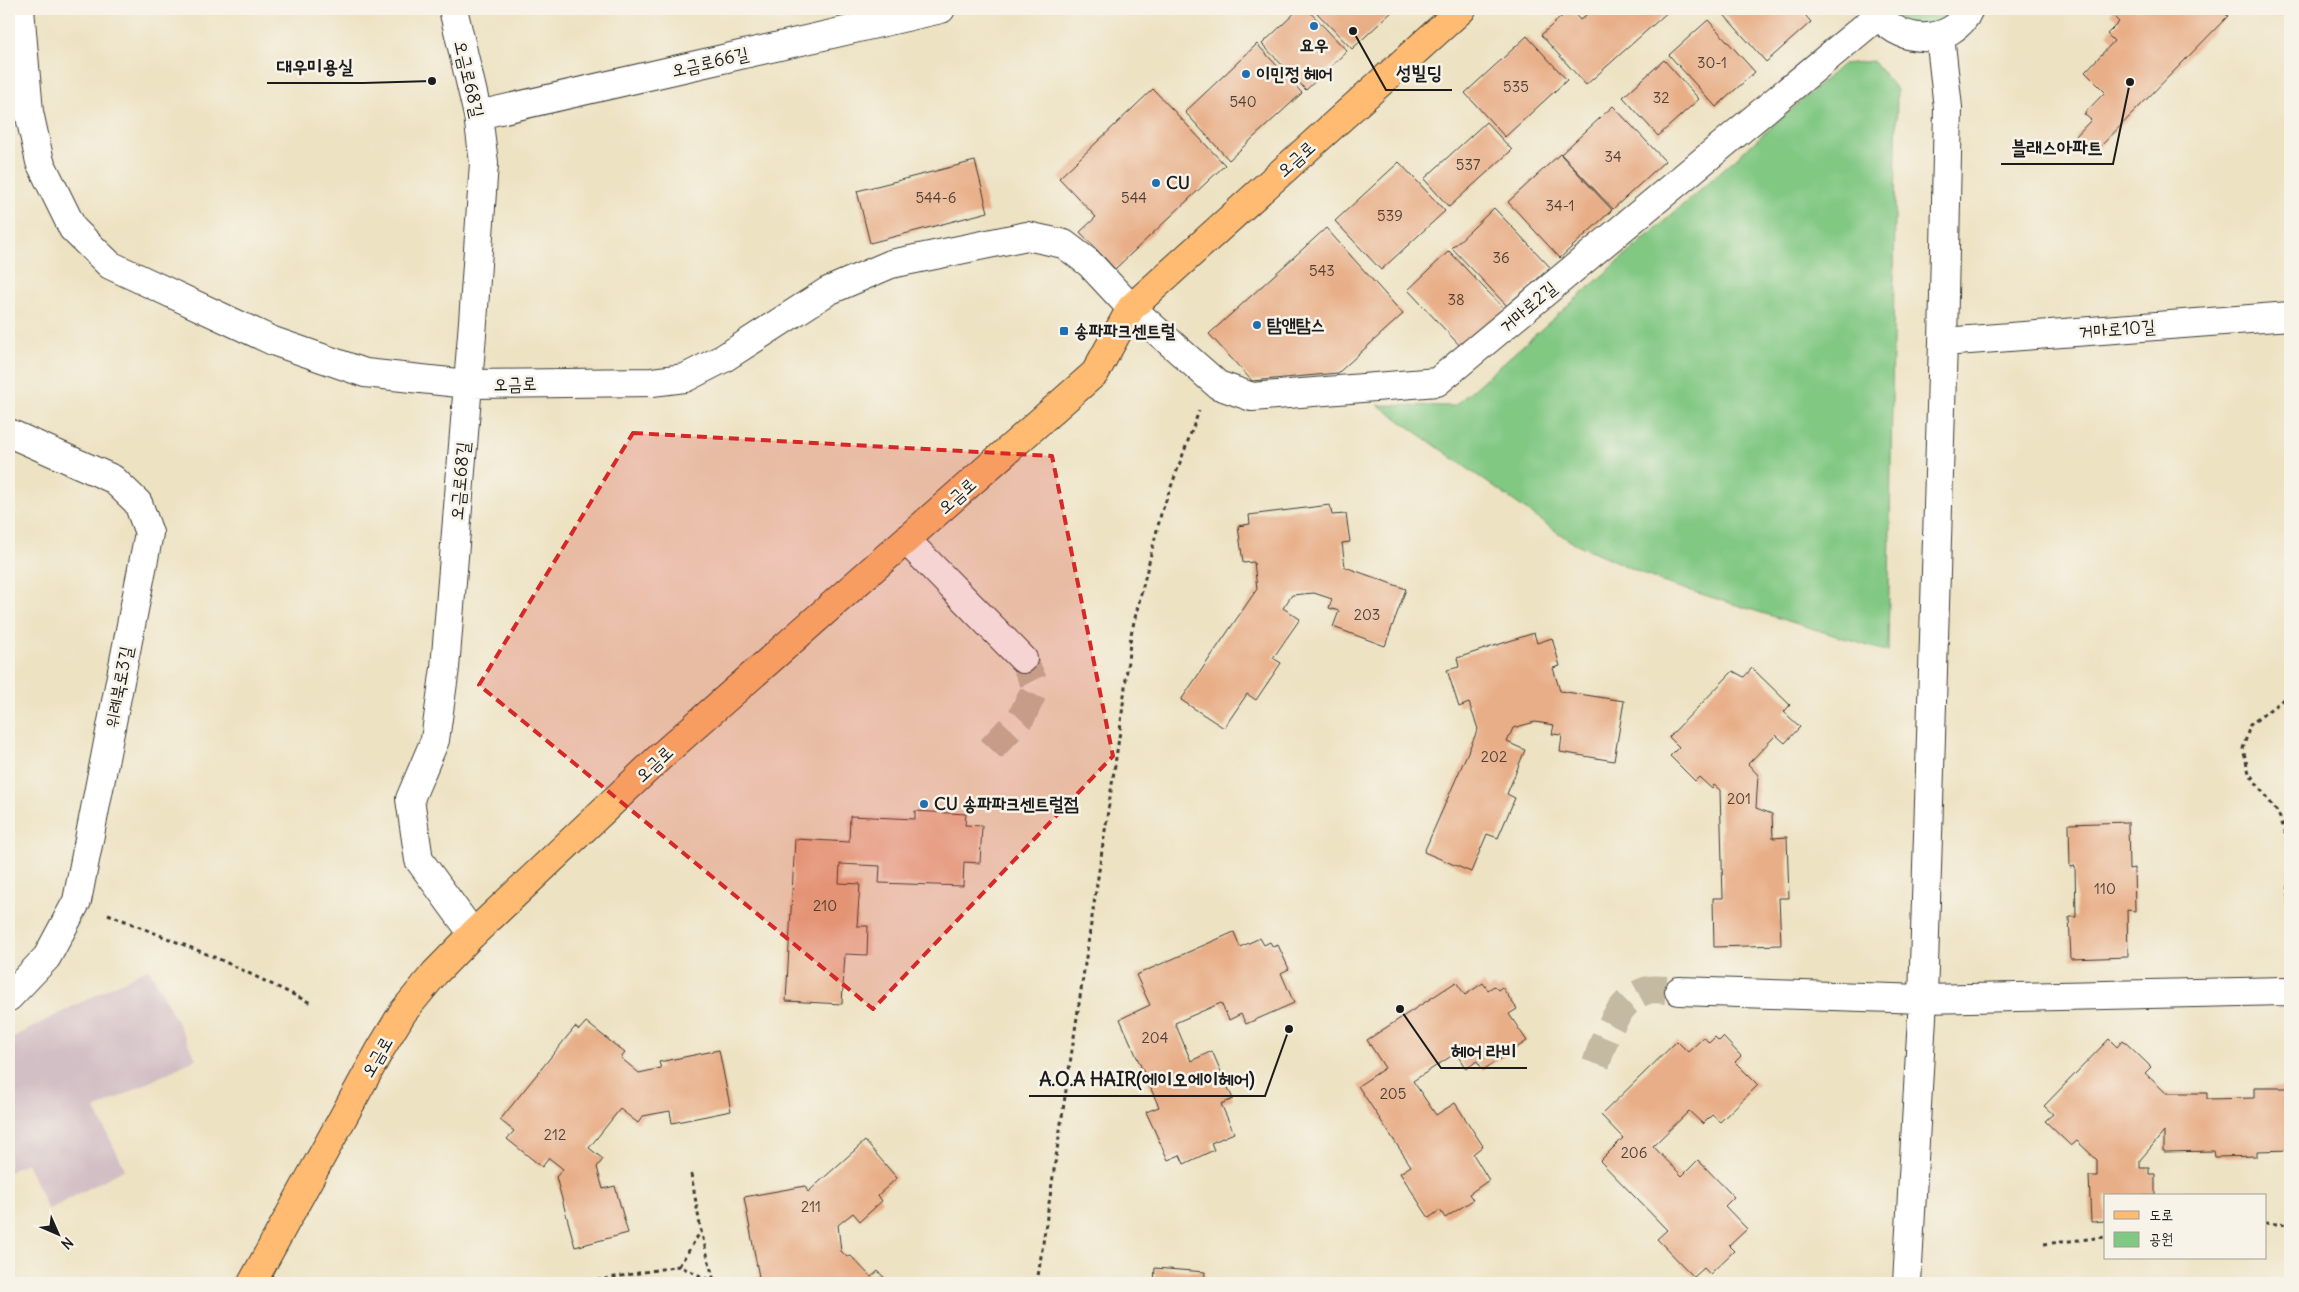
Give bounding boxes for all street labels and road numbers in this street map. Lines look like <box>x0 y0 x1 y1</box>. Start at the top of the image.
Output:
street label: 오금로68길 <box>449 38 490 120</box>
street label: 오금로66길 <box>669 41 751 82</box>
street label: 오금로 <box>1272 136 1320 182</box>
street label: 거마로2길 <box>1494 276 1561 337</box>
street label: 거마로10길 <box>2078 314 2157 343</box>
street label: 오금로 <box>493 372 537 395</box>
street label: 오금로68길 <box>445 440 474 521</box>
street label: 오금로 <box>933 473 981 519</box>
street label: 위례북로3길 <box>99 644 138 730</box>
street label: 오금로 <box>630 740 677 787</box>
street label: 오금로 <box>356 1032 397 1081</box>

